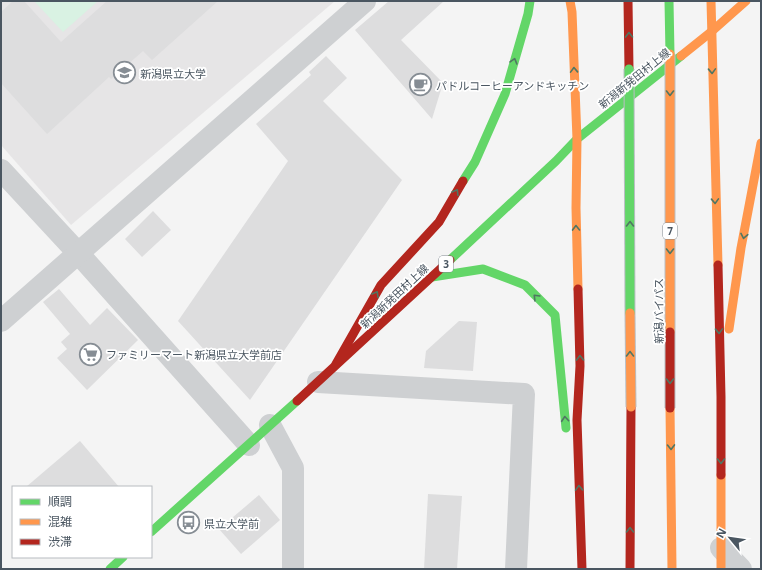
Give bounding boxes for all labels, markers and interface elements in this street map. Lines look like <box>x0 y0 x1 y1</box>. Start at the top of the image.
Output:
one-way arrow <box>625 32 633 38</box>
street label: 新潟新発田村上線 <box>595 44 673 112</box>
one-way arrow <box>509 58 518 65</box>
school or university icon: 新潟県立大学 <box>112 60 138 86</box>
place label: 新潟県立大学 <box>140 66 206 81</box>
one-way arrow <box>570 67 579 73</box>
one-way arrow <box>708 68 716 74</box>
cafe icon: パドルコーヒーアンドキッチン <box>407 72 433 98</box>
place label: パドルコーヒーアンドキッチン <box>436 78 589 93</box>
one-way arrow <box>666 90 674 96</box>
one-way arrow <box>452 189 459 196</box>
one-way arrow <box>711 198 720 204</box>
one-way arrow <box>626 221 634 227</box>
road number: 7 <box>663 223 677 239</box>
one-way arrow <box>572 225 580 231</box>
one-way arrow <box>740 233 748 239</box>
one-way arrow <box>666 248 674 254</box>
road number: 3 <box>439 256 453 272</box>
street label: 新潟新発田村上線 <box>357 261 431 331</box>
street label: 新潟バイパス <box>651 278 666 344</box>
one-way arrow <box>372 291 379 298</box>
one-way arrow <box>533 294 541 302</box>
one-way arrow <box>715 328 723 334</box>
supermarket icon: ファミリーマート新潟県立大学前店 <box>78 341 104 367</box>
place label: ファミリーマート新潟県立大学前店 <box>106 347 282 362</box>
one-way arrow <box>626 351 635 357</box>
one-way arrow <box>575 355 584 361</box>
one-way arrow <box>666 378 674 384</box>
one-way arrow <box>560 416 569 422</box>
one-way arrow <box>666 444 675 450</box>
one-way arrow <box>717 458 725 464</box>
one-way arrow <box>575 485 584 491</box>
legend <box>12 486 152 558</box>
text: 順調 <box>48 493 72 510</box>
bus stop icon: 県立大学前 <box>175 510 201 536</box>
text: 混雑 <box>48 513 72 530</box>
place label: 県立大学前 <box>204 516 259 531</box>
north arrow <box>710 518 750 558</box>
text: N <box>712 525 730 540</box>
one-way arrow <box>626 527 634 533</box>
text: 渋滞 <box>48 533 72 550</box>

